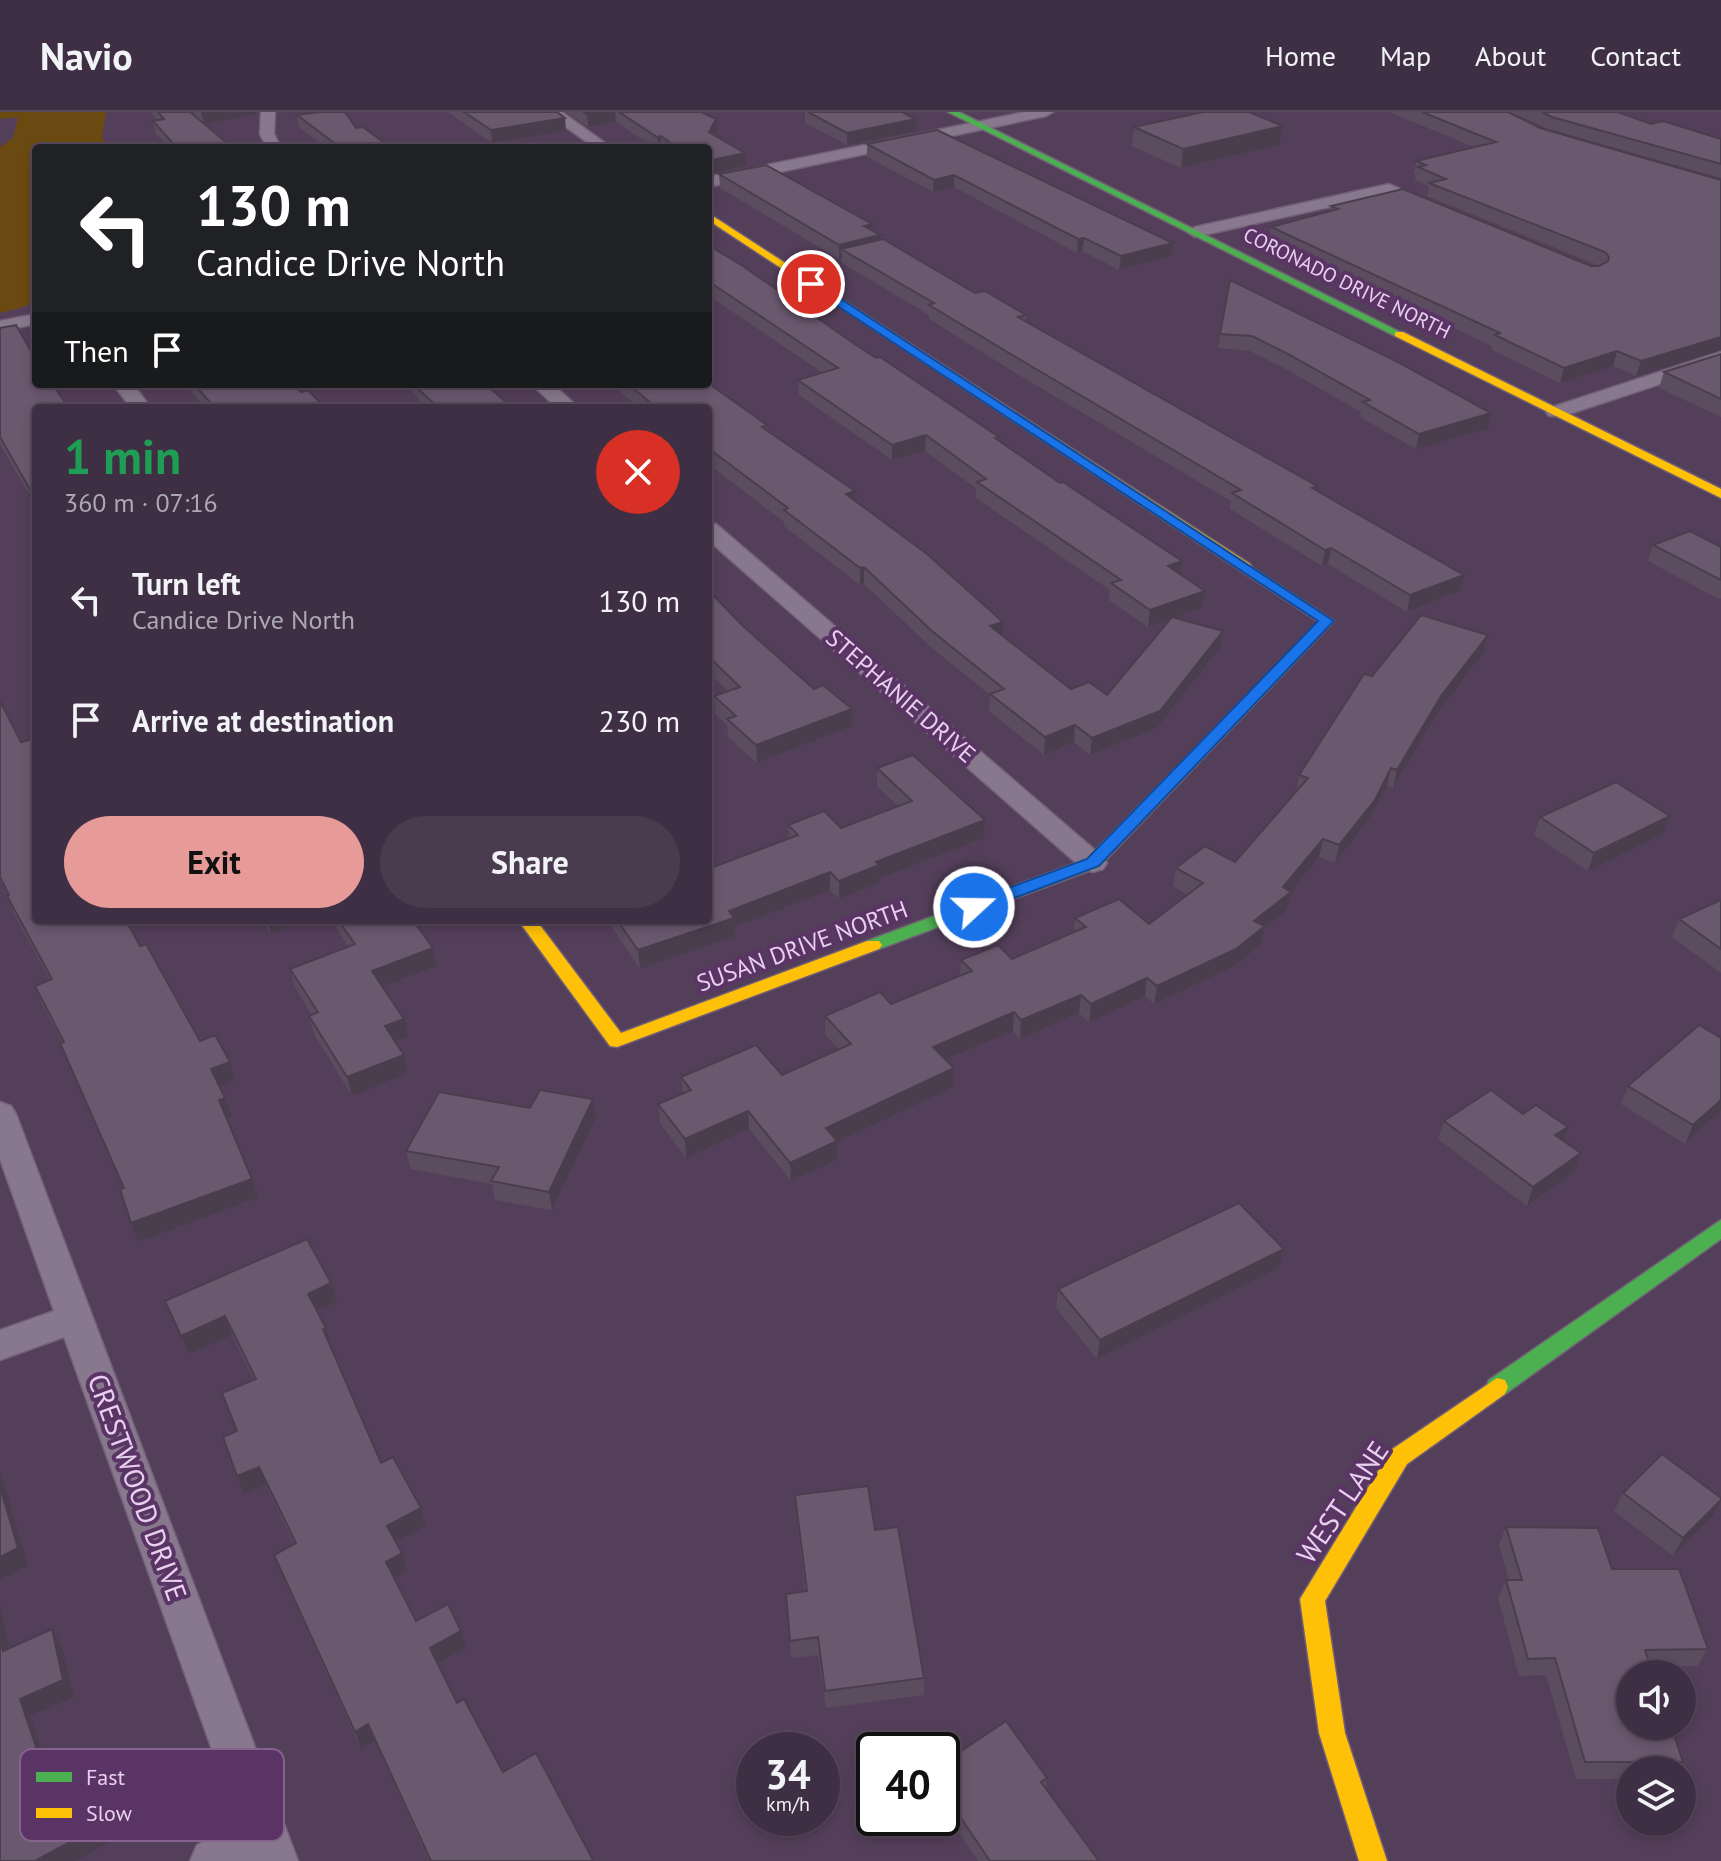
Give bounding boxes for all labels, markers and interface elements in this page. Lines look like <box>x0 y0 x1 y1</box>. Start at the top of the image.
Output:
text: Navio <box>40 31 133 80</box>
text: Home <box>1265 37 1336 74</box>
text: Map <box>1380 37 1431 74</box>
text: About <box>1475 37 1546 74</box>
text: Contact <box>1590 37 1681 74</box>
text: 130 m <box>196 169 351 241</box>
icon: left <box>64 176 168 280</box>
street label: CORONADO DRIVE NORTH <box>1239 222 1455 344</box>
text: Candice Drive North <box>196 239 505 286</box>
pin <box>777 250 845 318</box>
icon: arrive <box>789 262 833 306</box>
icon: arrive <box>145 328 189 372</box>
text: Then <box>64 331 129 370</box>
text: 1 min <box>64 425 181 487</box>
button: close <box>596 430 680 514</box>
text: 360 m · 07:16 <box>64 486 218 519</box>
text: Turn left <box>132 564 240 603</box>
icon: left <box>64 578 108 622</box>
text: 130 m <box>599 581 680 620</box>
text: Candice Drive North <box>132 603 355 636</box>
street label: STEPHANIE DRIVE <box>820 623 982 769</box>
icon: arrive <box>64 698 108 742</box>
text: Arrive at destination <box>132 701 394 740</box>
text: 230 m <box>599 701 680 740</box>
button: Exit <box>64 816 364 908</box>
button: Share <box>380 816 680 908</box>
position arrow <box>932 865 1016 949</box>
street label: SUSAN DRIVE NORTH <box>692 893 912 999</box>
street label: CRESTWOOD DRIVE <box>80 1368 196 1606</box>
street label: WEST LANE <box>1288 1434 1396 1570</box>
map controls <box>1616 1660 1696 1836</box>
button: sound <box>1616 1660 1696 1740</box>
speed limit sign: 40 <box>856 1732 960 1836</box>
text: 34 <box>765 1748 811 1800</box>
legend <box>20 1749 284 1841</box>
button: layers <box>1616 1756 1696 1836</box>
text: Fast <box>86 1763 126 1791</box>
text: km/h <box>766 1791 810 1817</box>
text: Slow <box>86 1799 132 1827</box>

